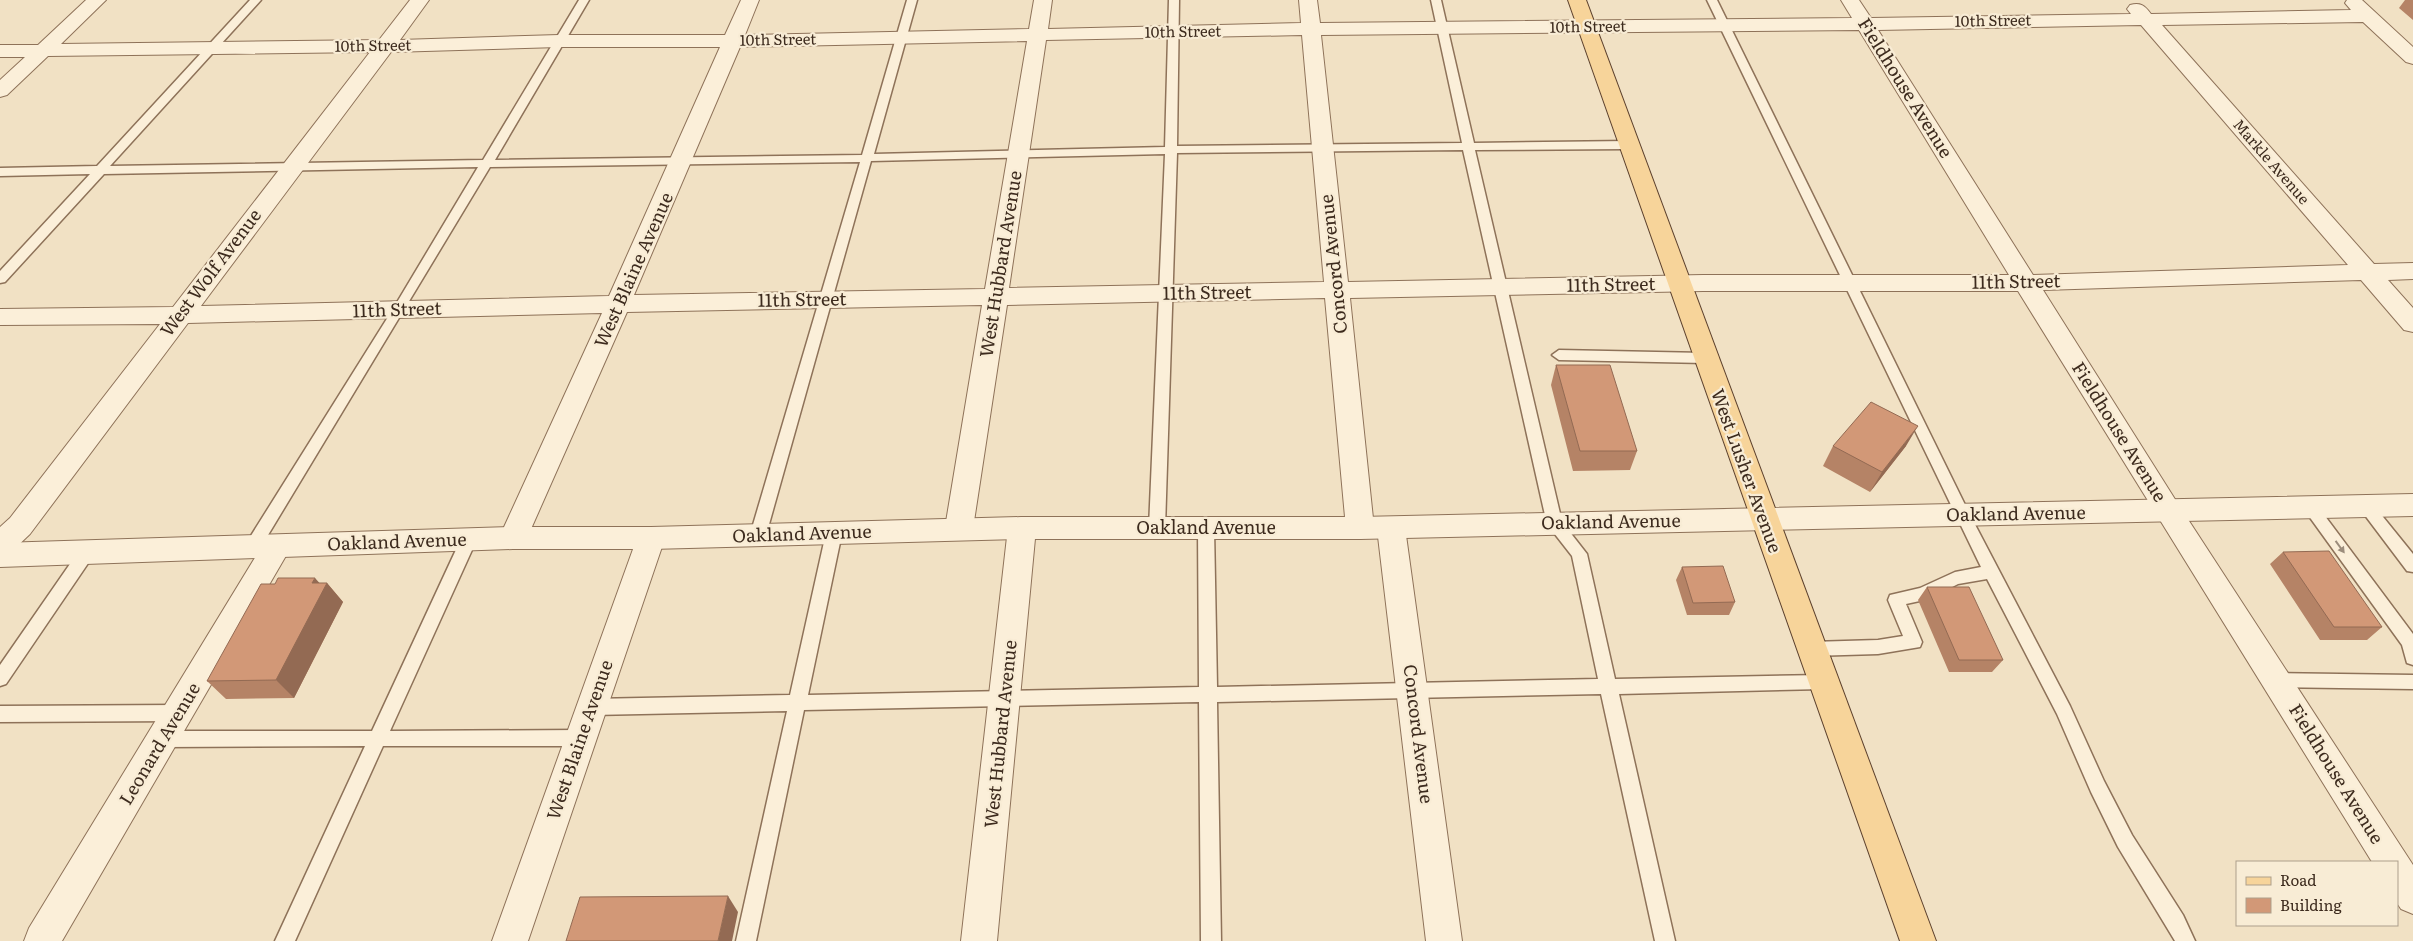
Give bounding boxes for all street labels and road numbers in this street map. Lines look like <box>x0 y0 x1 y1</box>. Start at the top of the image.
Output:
street label: 10th Street <box>1954 7 2032 32</box>
street label: Fieldhouse Avenue <box>1852 12 1960 163</box>
street label: 10th Street <box>1549 13 1627 38</box>
street label: 10th Street <box>1144 18 1222 43</box>
street label: 10th Street <box>739 26 817 51</box>
street label: 10th Street <box>334 32 412 57</box>
street label: Markle Avenue <box>2228 113 2316 209</box>
street label: West Hubbard Avenue <box>971 168 1028 359</box>
street label: West Blaine Avenue <box>586 187 679 351</box>
street label: Concord Avenue <box>1312 193 1353 335</box>
street label: West Wolf Avenue <box>153 202 267 342</box>
street label: 11th Street <box>1971 266 2061 295</box>
street label: 11th Street <box>1566 269 1656 298</box>
street label: 11th Street <box>1162 277 1252 306</box>
street label: 11th Street <box>757 284 847 313</box>
street label: 11th Street <box>352 293 443 324</box>
street label: Fieldhouse Avenue <box>2066 356 2174 507</box>
street label: West Lusher Avenue <box>1705 385 1790 556</box>
street label: Oakland Avenue <box>1946 498 2086 527</box>
street label: Oakland Avenue <box>1541 506 1681 535</box>
street label: Oakland Avenue <box>1136 513 1276 540</box>
street label: Oakland Avenue <box>732 517 872 548</box>
street label: Oakland Avenue <box>327 525 467 556</box>
street label: West Hubbard Avenue <box>976 639 1023 829</box>
street label: West Blaine Avenue <box>539 656 619 823</box>
street label: Concord Avenue <box>1398 663 1441 805</box>
street label: Leonard Avenue <box>111 677 206 810</box>
street label: Fieldhouse Avenue <box>2283 698 2391 849</box>

